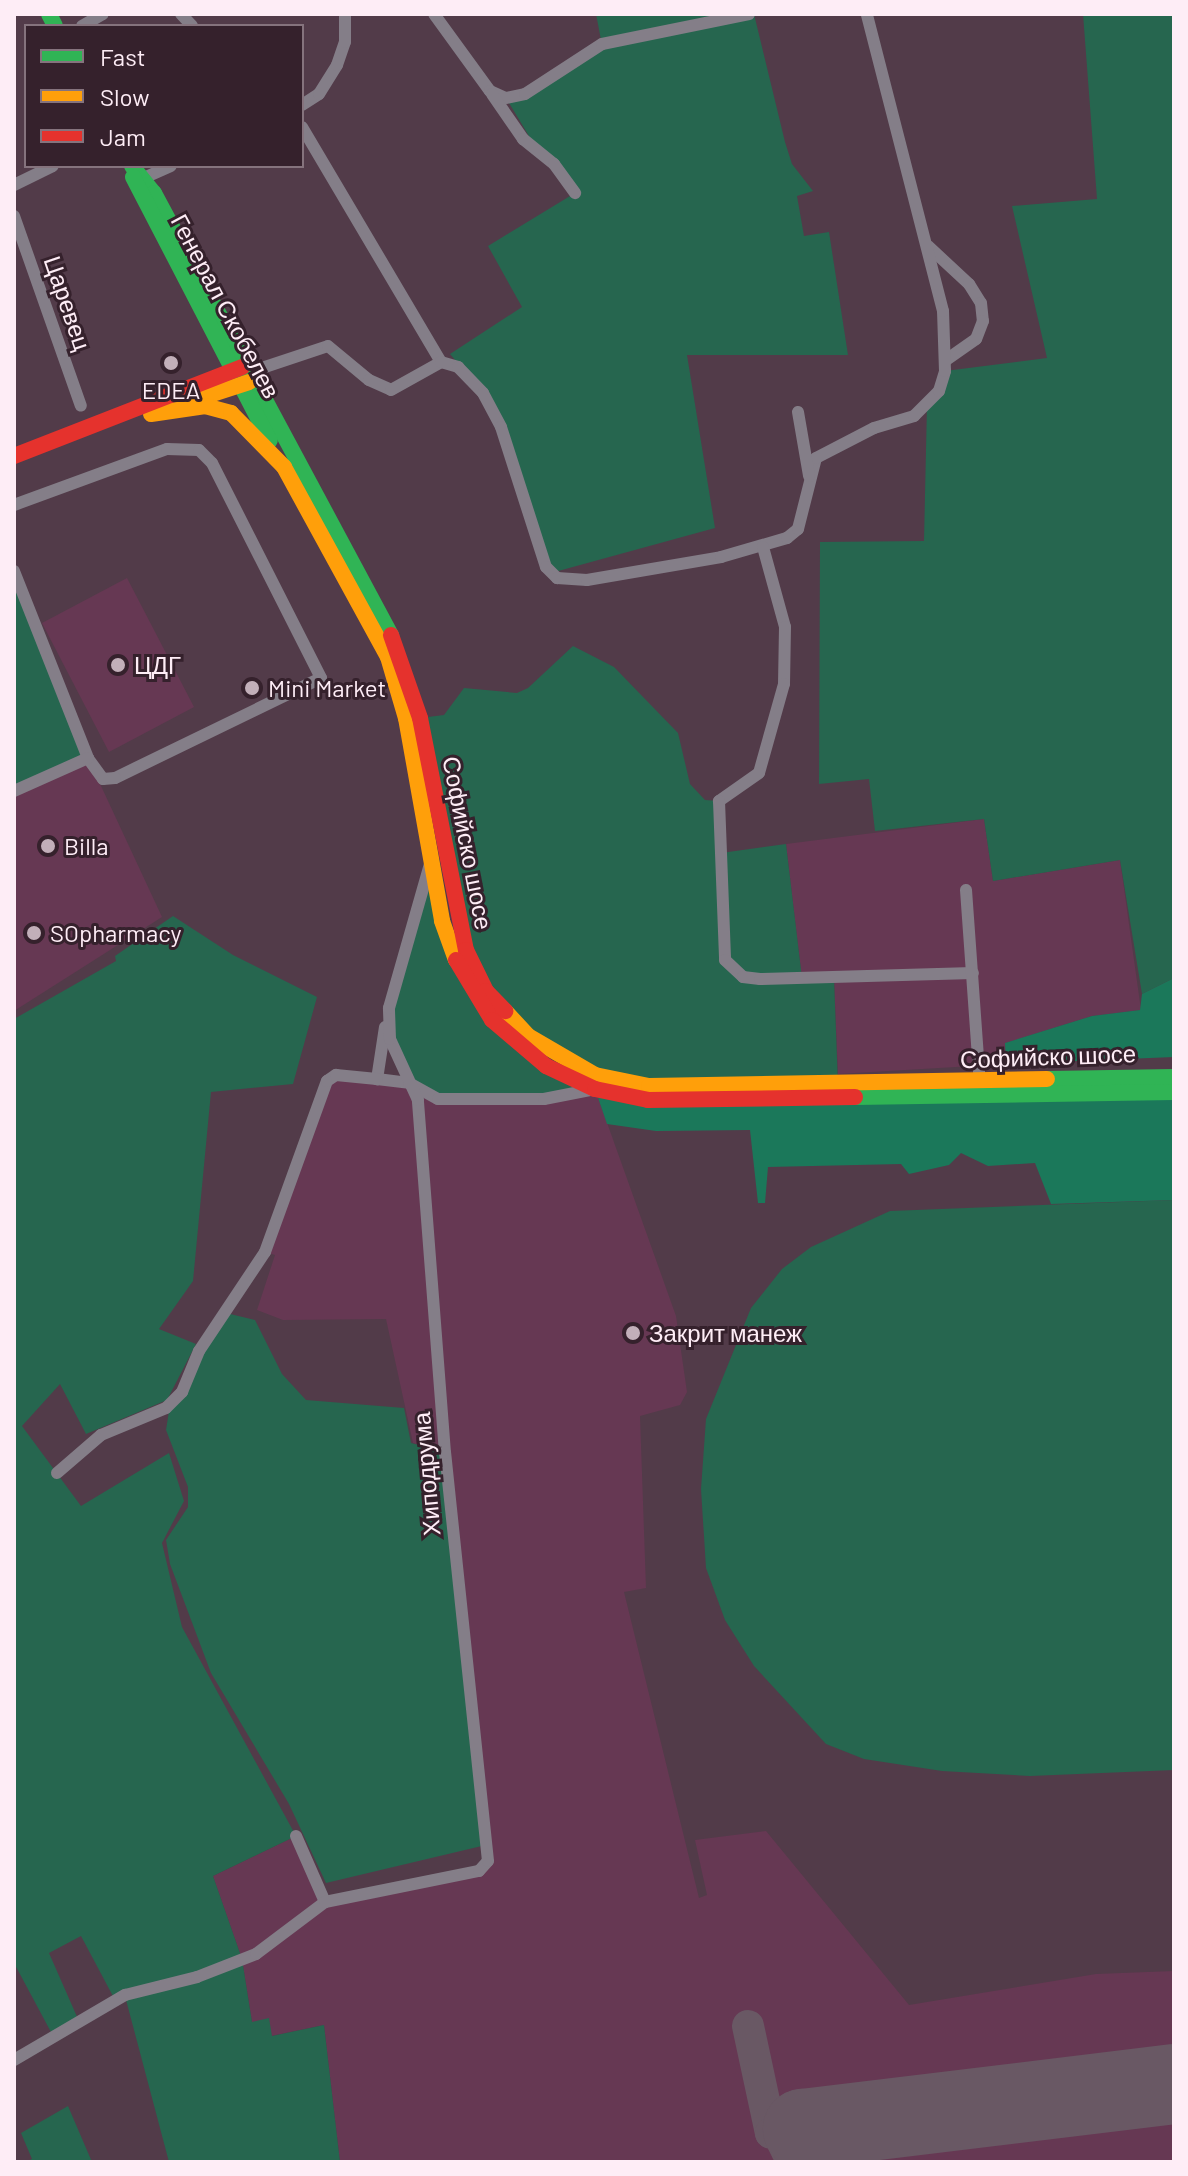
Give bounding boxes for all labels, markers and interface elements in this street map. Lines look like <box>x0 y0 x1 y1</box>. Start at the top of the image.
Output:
legend <box>24 24 304 168</box>
text: Fast <box>100 42 145 71</box>
text: Slow <box>100 82 149 111</box>
text: Jam <box>100 122 146 151</box>
street label: Генерал Скобелев <box>165 209 287 403</box>
street label: Царевец <box>38 252 98 354</box>
marker: EDEA <box>162 354 180 372</box>
place label: EDEA <box>142 376 200 404</box>
place label: ЦДГ <box>134 651 181 679</box>
marker: ЦДГ <box>109 656 127 674</box>
place label: Mini Market <box>268 674 386 702</box>
marker: Mini Market <box>243 679 261 697</box>
street label: Софийско шосе <box>437 754 499 932</box>
place label: Billa <box>64 832 108 860</box>
marker: Billa <box>39 837 57 855</box>
place label: SOpharmacy <box>50 919 182 947</box>
marker: SOpharmacy <box>25 924 43 942</box>
street label: Софийско шосе <box>959 1039 1137 1073</box>
place label: Закрит манеж <box>649 1319 802 1347</box>
marker: Закрит манеж <box>624 1324 642 1342</box>
street label: Хиподрума <box>406 1411 446 1537</box>

